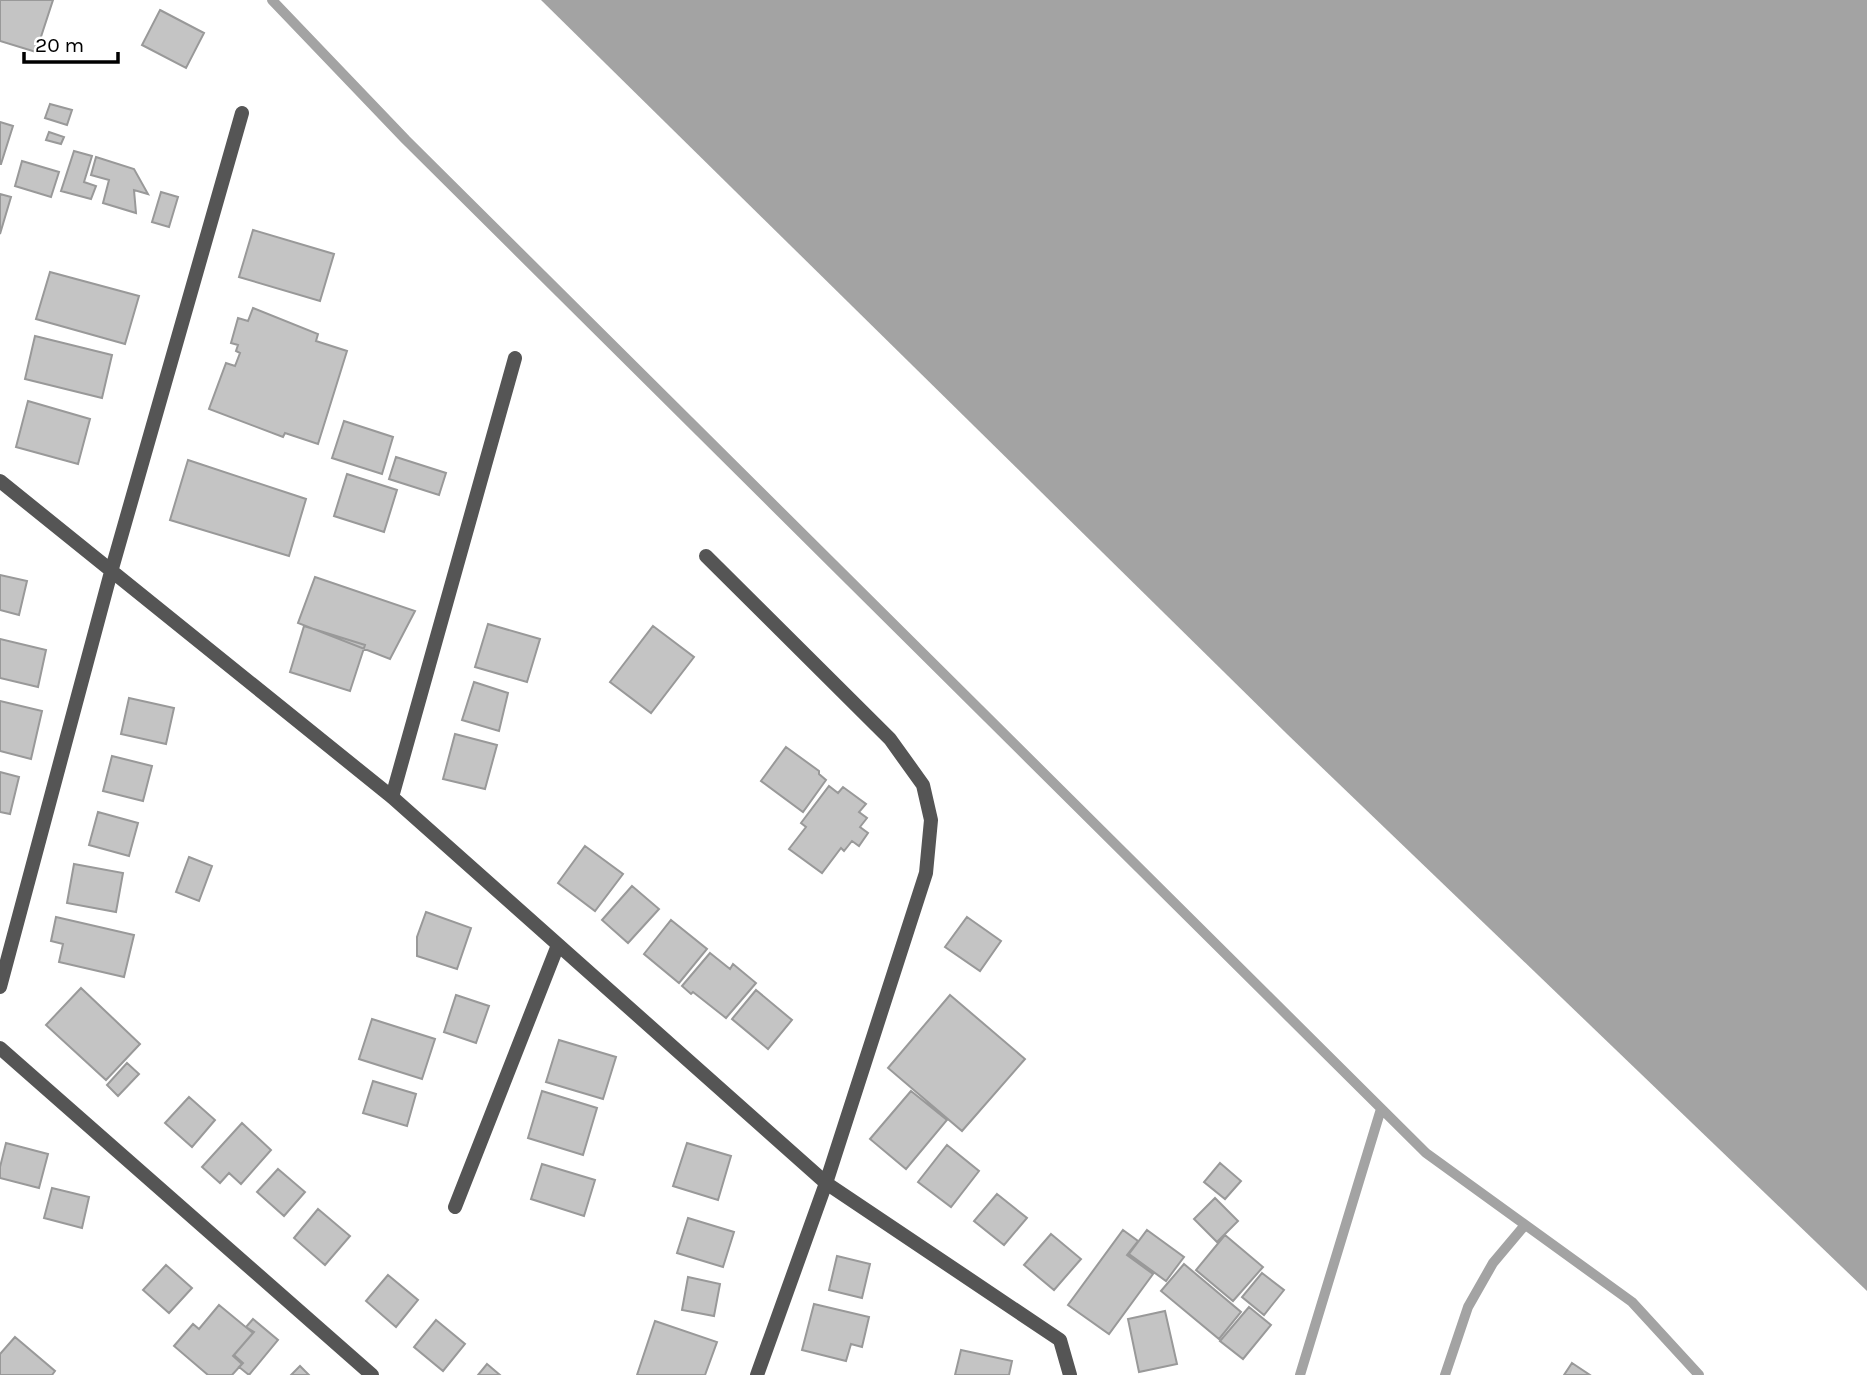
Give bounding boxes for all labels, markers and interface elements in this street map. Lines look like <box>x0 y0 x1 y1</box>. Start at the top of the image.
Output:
scale bar <box>24 21 119 65</box>
text: 20 m <box>35 33 84 57</box>

